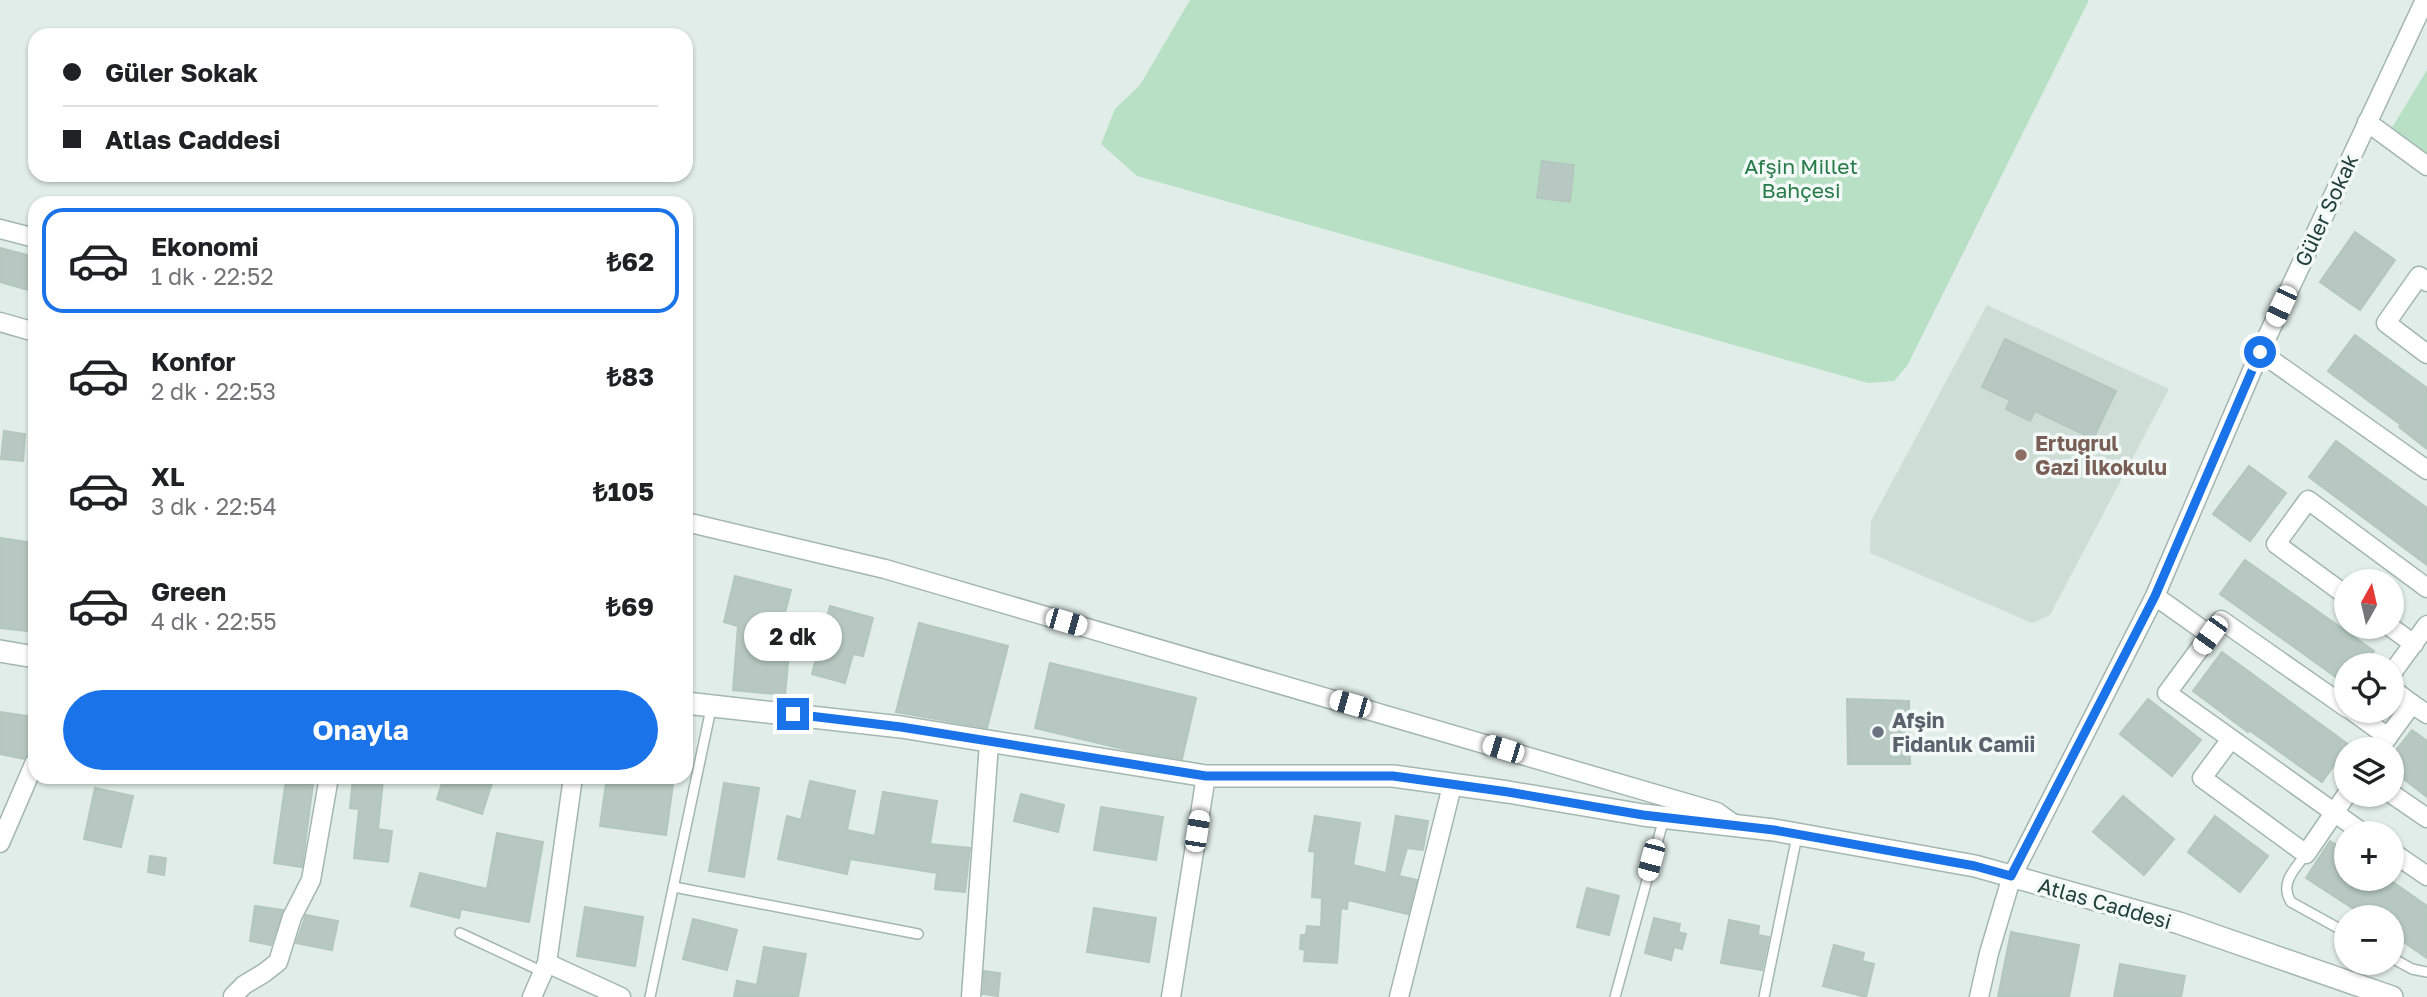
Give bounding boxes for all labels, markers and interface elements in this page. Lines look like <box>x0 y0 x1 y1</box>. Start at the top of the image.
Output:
text: Güler Sokak <box>105 57 258 88</box>
text: Atlas Caddesi <box>105 124 280 155</box>
street label: Güler Sokak <box>2289 150 2363 270</box>
park label: Afşin Millet Bahçesi <box>1744 153 1858 203</box>
icon: car <box>67 229 130 292</box>
text: Ekonomi <box>151 231 259 262</box>
text: ₺62 <box>607 246 654 277</box>
text: 1 dk · 22:52 <box>151 262 274 290</box>
car <box>2263 283 2300 329</box>
route start <box>2244 336 2276 368</box>
icon: car <box>67 344 130 407</box>
text: Konfor <box>151 346 236 377</box>
text: ₺83 <box>607 361 654 392</box>
text: 2 dk · 22:53 <box>151 377 276 405</box>
place label: Ertuğrul Gazi İlkokulu <box>2035 430 2167 480</box>
marker: Ertuğrul Gazi İlkokulu <box>2013 447 2029 463</box>
icon: car <box>67 459 130 522</box>
text: XL <box>151 461 185 492</box>
text: ₺105 <box>593 476 654 507</box>
text: 3 dk · 22:54 <box>151 492 277 520</box>
north arrow <box>2334 569 2404 639</box>
map controls <box>2334 569 2404 975</box>
icon: car <box>67 574 130 637</box>
text: Green <box>151 576 226 607</box>
text: ₺69 <box>606 591 654 622</box>
car <box>1043 606 1090 638</box>
text: 4 dk · 22:55 <box>151 607 277 635</box>
callout: 2 dk <box>744 612 842 662</box>
car <box>2190 612 2231 658</box>
text: 2 dk <box>769 622 817 650</box>
button: locate <box>2334 653 2404 723</box>
car <box>1327 688 1374 720</box>
button: Onayla <box>63 690 658 770</box>
route end <box>777 698 809 730</box>
place label: Afşin Fidanlık Camii <box>1892 707 2035 757</box>
marker: Afşin Fidanlık Camii <box>1870 724 1886 740</box>
car <box>1480 733 1527 765</box>
button: layers <box>2334 737 2404 807</box>
car <box>1184 809 1211 853</box>
button: + <box>2334 821 2404 891</box>
car <box>1636 837 1667 883</box>
street label: Atlas Caddesi <box>2035 872 2175 934</box>
button: − <box>2334 905 2404 975</box>

